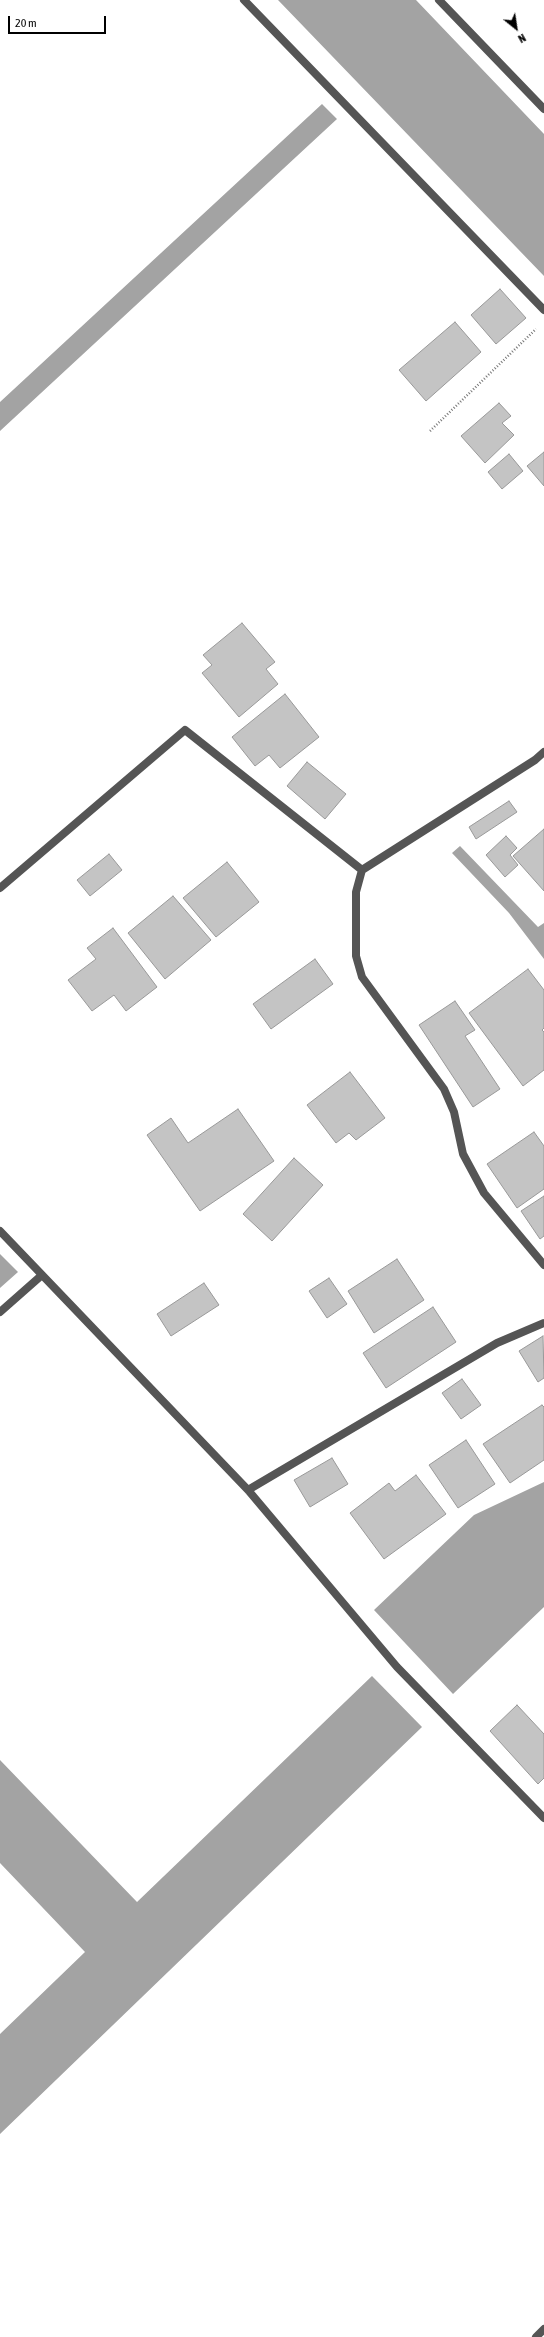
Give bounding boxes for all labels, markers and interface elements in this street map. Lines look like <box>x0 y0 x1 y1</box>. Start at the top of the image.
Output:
scale bar <box>10 8 108 34</box>
north arrow <box>496 8 536 48</box>
text: 20 m <box>15 16 37 30</box>
text: N <box>516 32 528 45</box>

